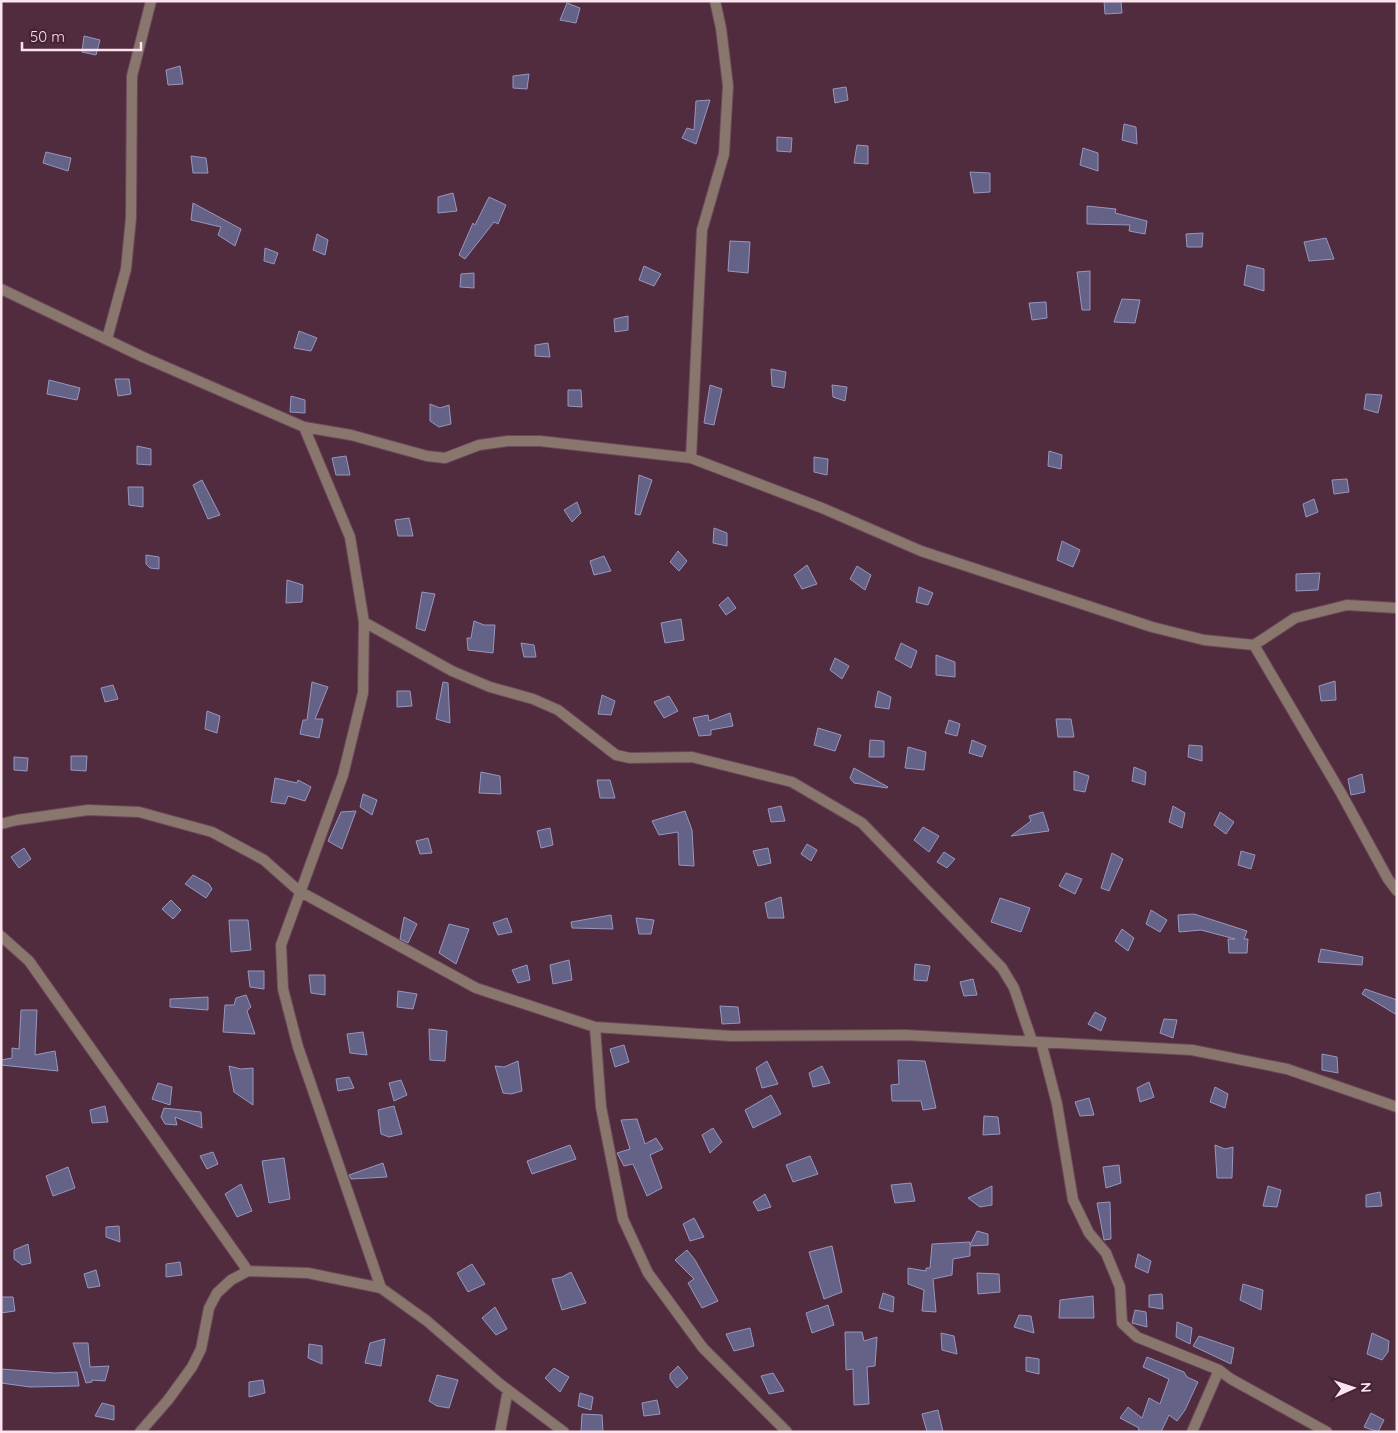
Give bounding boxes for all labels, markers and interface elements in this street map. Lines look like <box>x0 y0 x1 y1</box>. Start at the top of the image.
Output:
scale bar <box>22 20 141 52</box>
text: 50 m <box>30 27 65 46</box>
north arrow <box>1328 1363 1378 1413</box>
text: N <box>1357 1382 1375 1393</box>

